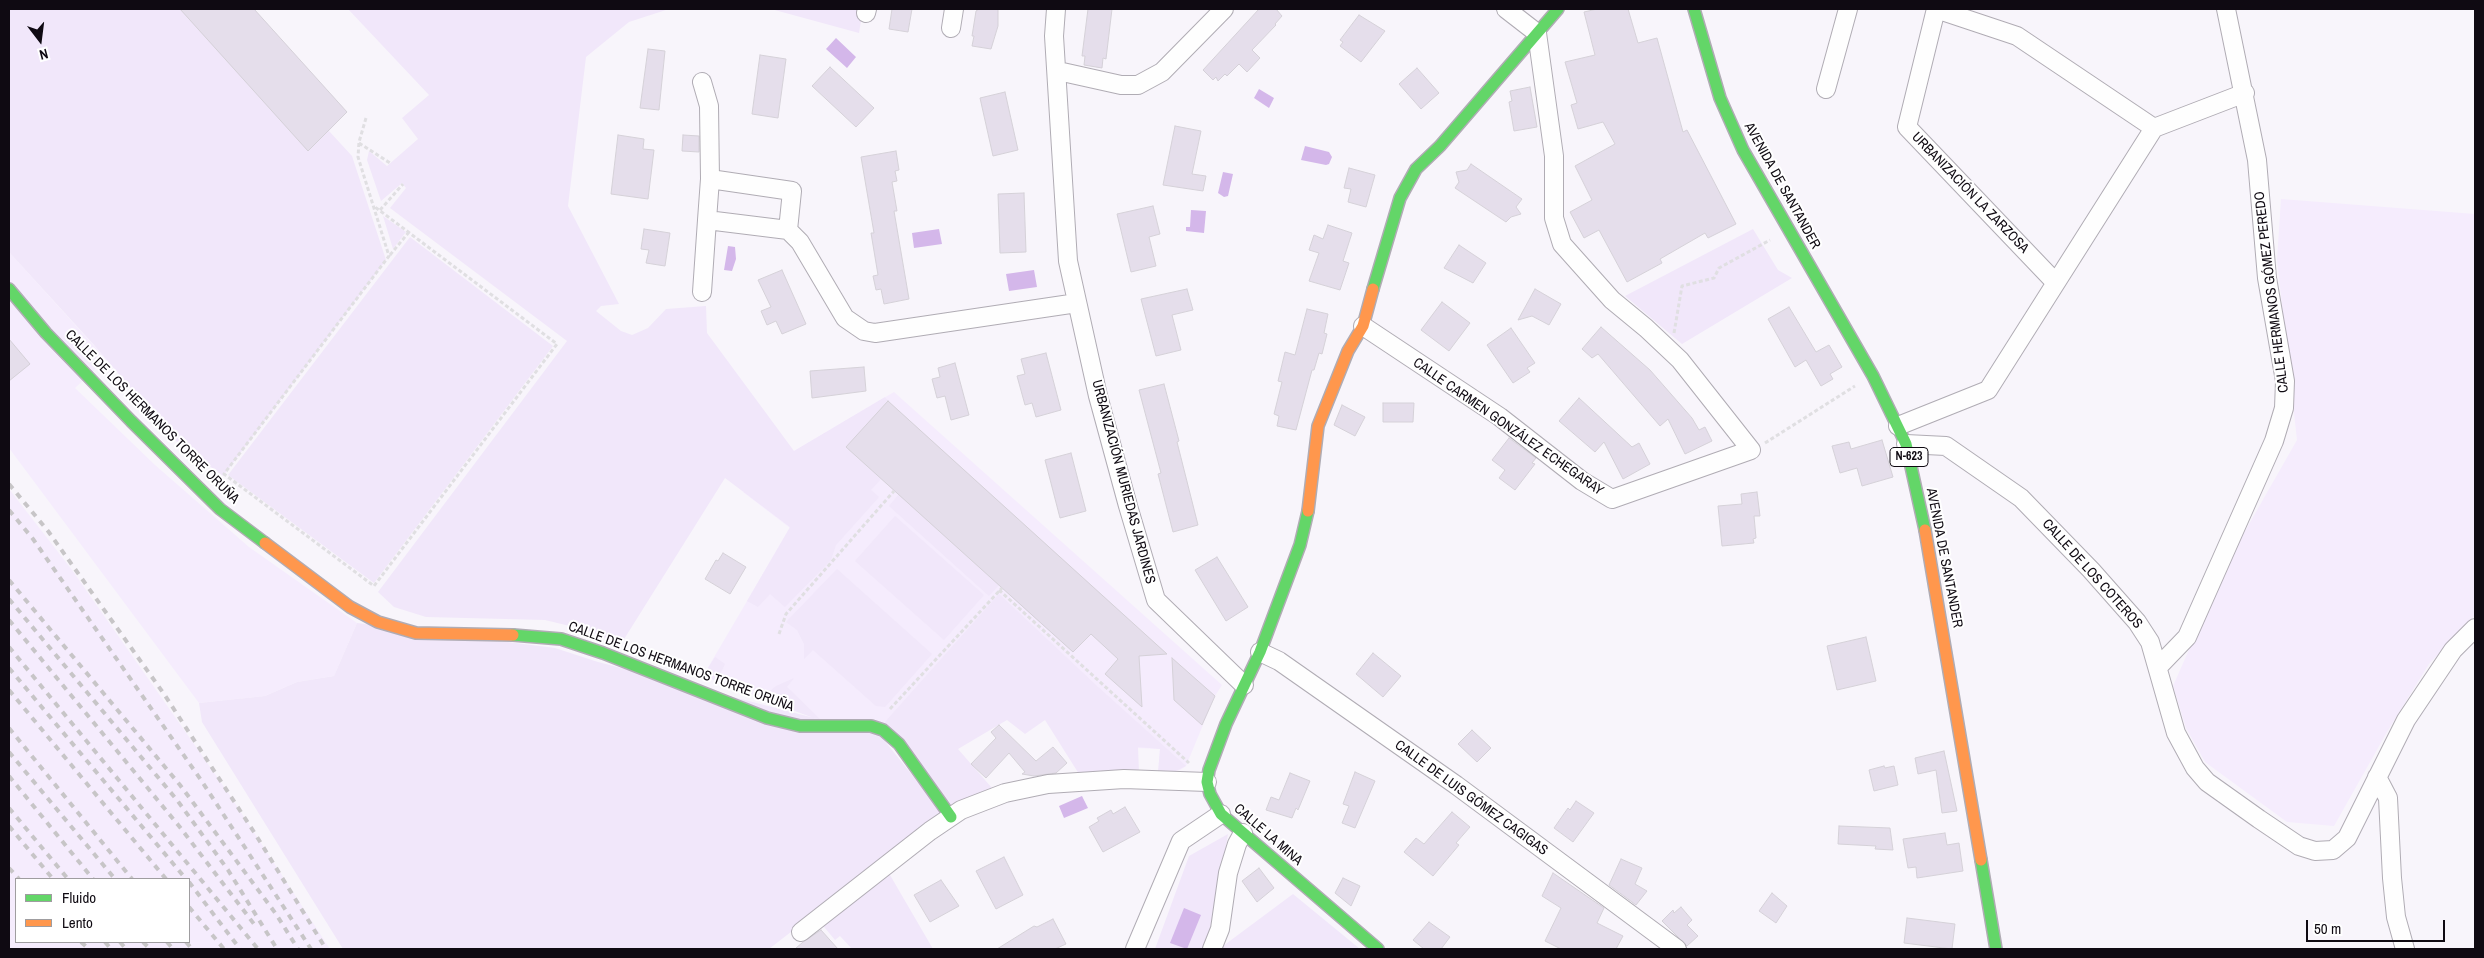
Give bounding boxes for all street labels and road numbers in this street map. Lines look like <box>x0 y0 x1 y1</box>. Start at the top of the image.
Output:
street label: AVENIDA DE SANTANDER <box>1740 120 1824 252</box>
street label: URBANIZACIÓN LA ZARZOSA <box>1908 129 2032 257</box>
street label: CALLE HERMANOS GÓMEZ PEREDO <box>2251 190 2293 394</box>
street label: CALLE DE LOS HERMANOS TORRE ORUÑA <box>62 327 242 507</box>
street label: CALLE CARMEN GONZÁLEZ ECHEGARAY <box>1409 354 1607 500</box>
street label: URBANIZACIÓN MURIEDAS JARDINES <box>1088 378 1158 586</box>
road number: N-623 <box>1890 448 1928 467</box>
street label: AVENIDA DE SANTANDER <box>1922 487 1966 629</box>
street label: CALLE DE LOS COTEROS <box>2038 516 2146 632</box>
street label: CALLE DE LOS HERMANOS TORRE ORUÑA <box>566 618 796 716</box>
street label: CALLE DE LUIS GÓMEZ CAGIGAS <box>1391 737 1551 859</box>
street label: CALLE LA MINA <box>1230 801 1306 869</box>

